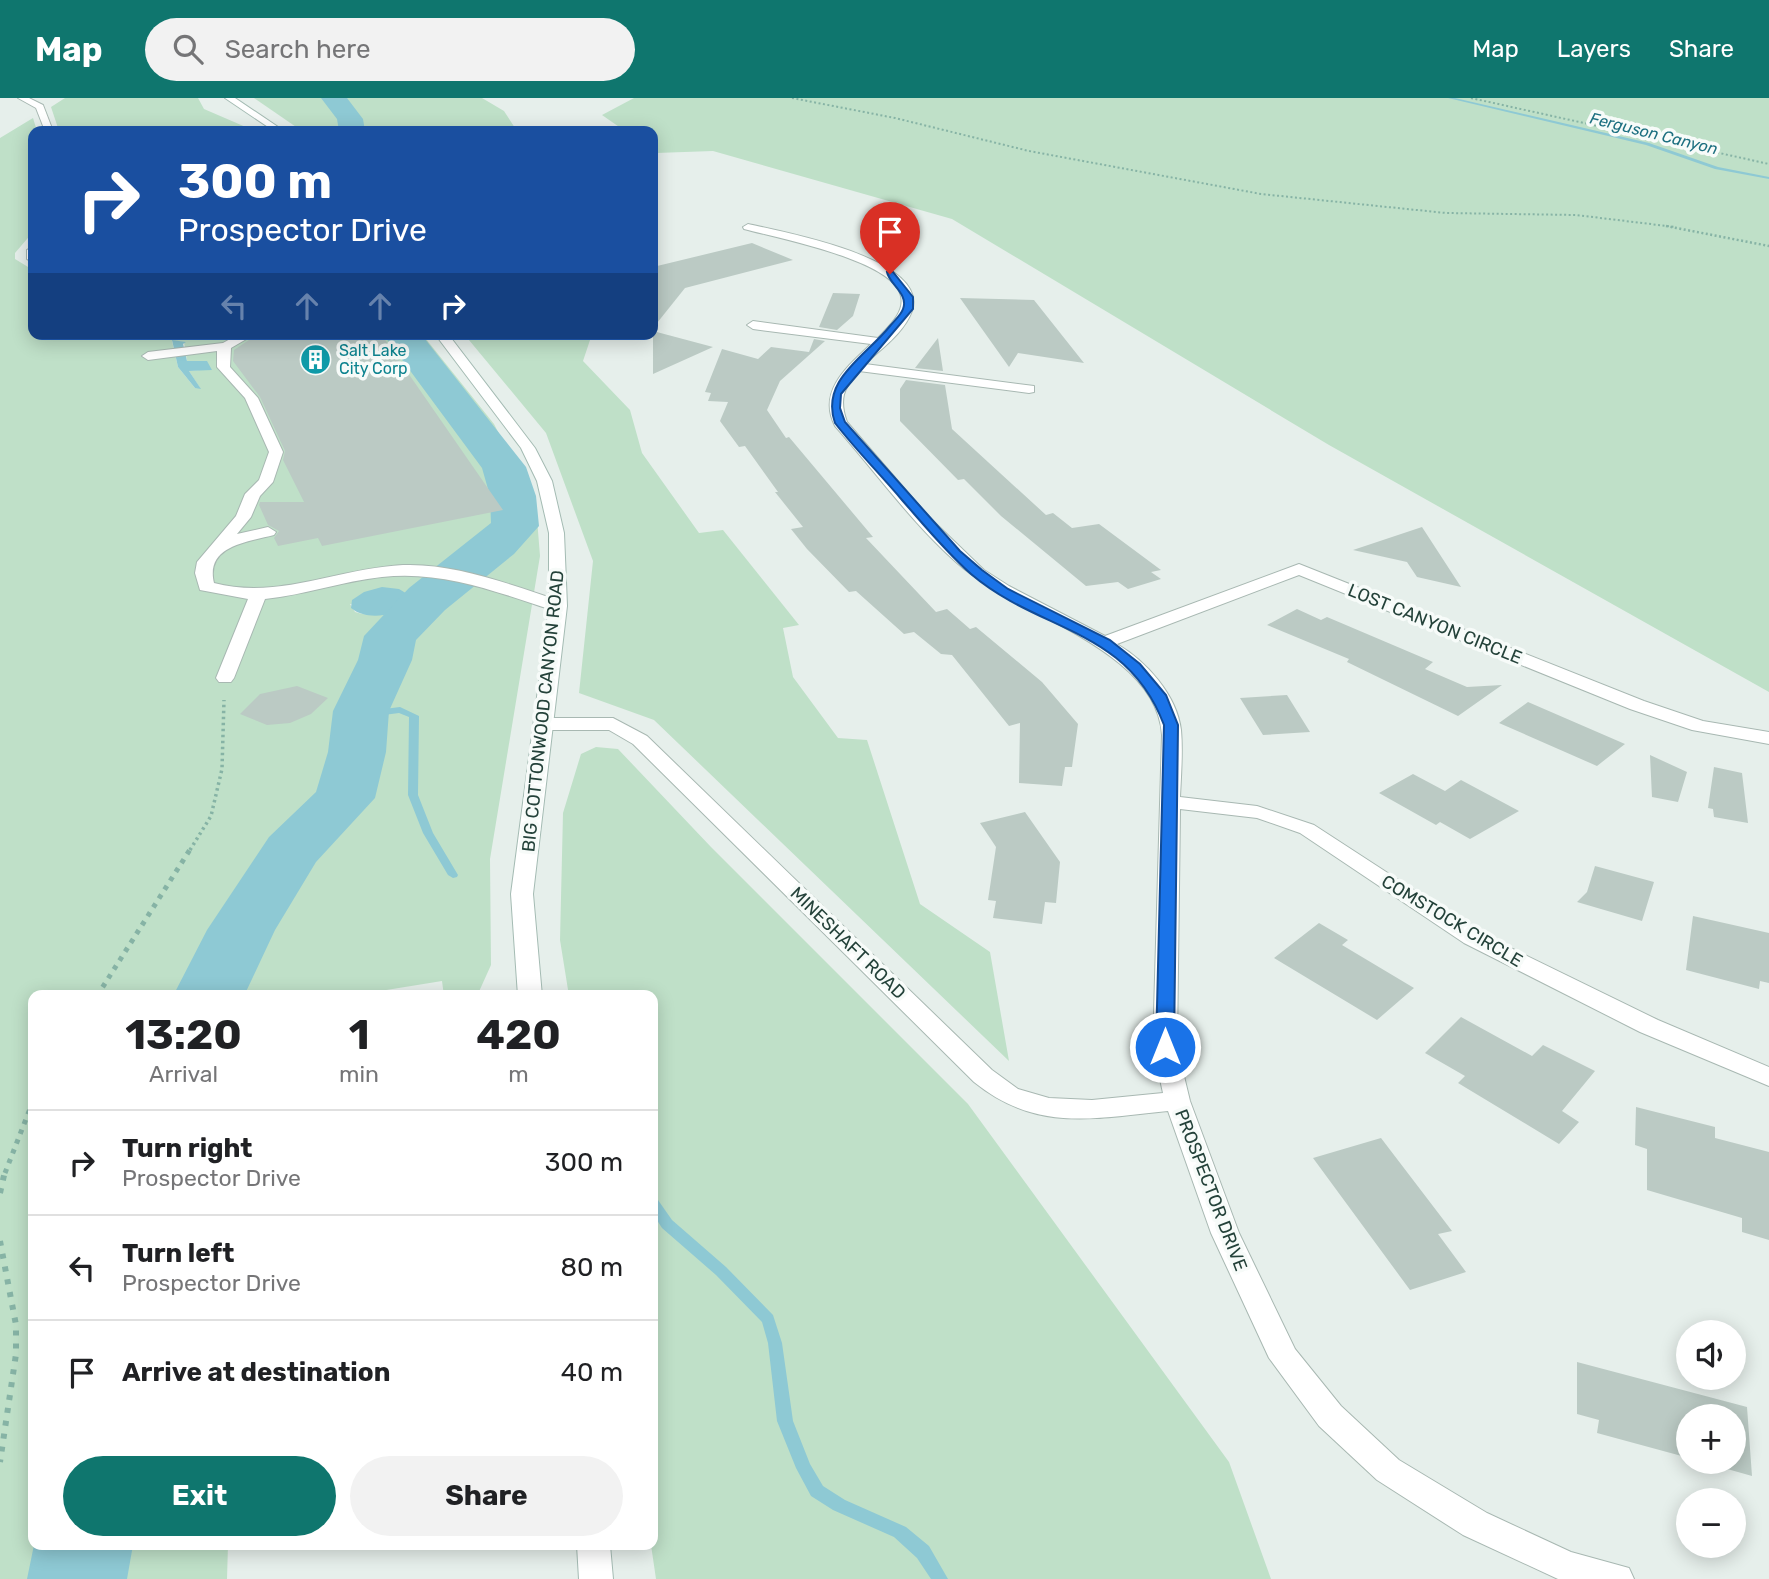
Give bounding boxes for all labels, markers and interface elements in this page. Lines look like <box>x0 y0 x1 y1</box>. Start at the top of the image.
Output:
search box <box>145 18 635 81</box>
text: Map <box>35 30 103 69</box>
icon: search <box>169 30 207 68</box>
text: Search here <box>225 34 370 65</box>
text: Map <box>1472 35 1519 63</box>
text: Layers <box>1557 35 1631 63</box>
text: Share <box>1669 35 1734 63</box>
water label: Ferguson Canyon <box>1588 108 1720 159</box>
text: 300 m <box>178 152 332 210</box>
icon: right <box>63 154 154 245</box>
pin <box>860 202 920 274</box>
text: Prospector Drive <box>178 211 427 249</box>
icon: arrive <box>871 213 909 251</box>
icon: left <box>215 287 253 325</box>
icon: ahead <box>288 287 326 325</box>
icon: ahead <box>361 287 399 325</box>
icon: right <box>434 287 472 325</box>
place label: Salt Lake City Corp <box>339 341 408 378</box>
building icon: Salt Lake City Corp <box>299 342 333 376</box>
street label: BIG COTTONWOOD CANYON ROAD <box>517 569 569 853</box>
street label: LOST CANYON CIRCLE <box>1345 579 1525 669</box>
street label: COMSTOCK CIRCLE <box>1378 870 1526 972</box>
street label: MINESHAFT ROAD <box>786 882 910 1004</box>
text: 13:20 <box>125 1010 242 1060</box>
text: 1 <box>349 1010 370 1060</box>
text: 420 <box>476 1010 561 1060</box>
position arrow <box>1128 1010 1202 1084</box>
text: Arrival <box>149 1060 218 1088</box>
text: min <box>339 1060 379 1088</box>
text: m <box>508 1060 529 1088</box>
street label: PROSPECTOR DRIVE <box>1170 1106 1252 1274</box>
text: Turn right <box>122 1133 252 1164</box>
icon: right <box>63 1144 101 1182</box>
text: 300 m <box>545 1147 623 1178</box>
text: Prospector Drive <box>122 1164 301 1192</box>
text: Turn left <box>122 1238 234 1269</box>
icon: left <box>63 1249 101 1287</box>
text: 80 m <box>560 1252 623 1283</box>
text: Prospector Drive <box>122 1269 301 1297</box>
map controls <box>1676 1320 1746 1558</box>
button: sound <box>1676 1320 1746 1390</box>
icon: arrive <box>63 1354 101 1392</box>
text: Arrive at destination <box>122 1357 390 1388</box>
text: 40 m <box>561 1357 623 1388</box>
button: + <box>1676 1404 1746 1474</box>
button: Exit <box>63 1456 336 1536</box>
button: Share <box>350 1456 623 1536</box>
button: − <box>1676 1488 1746 1558</box>

